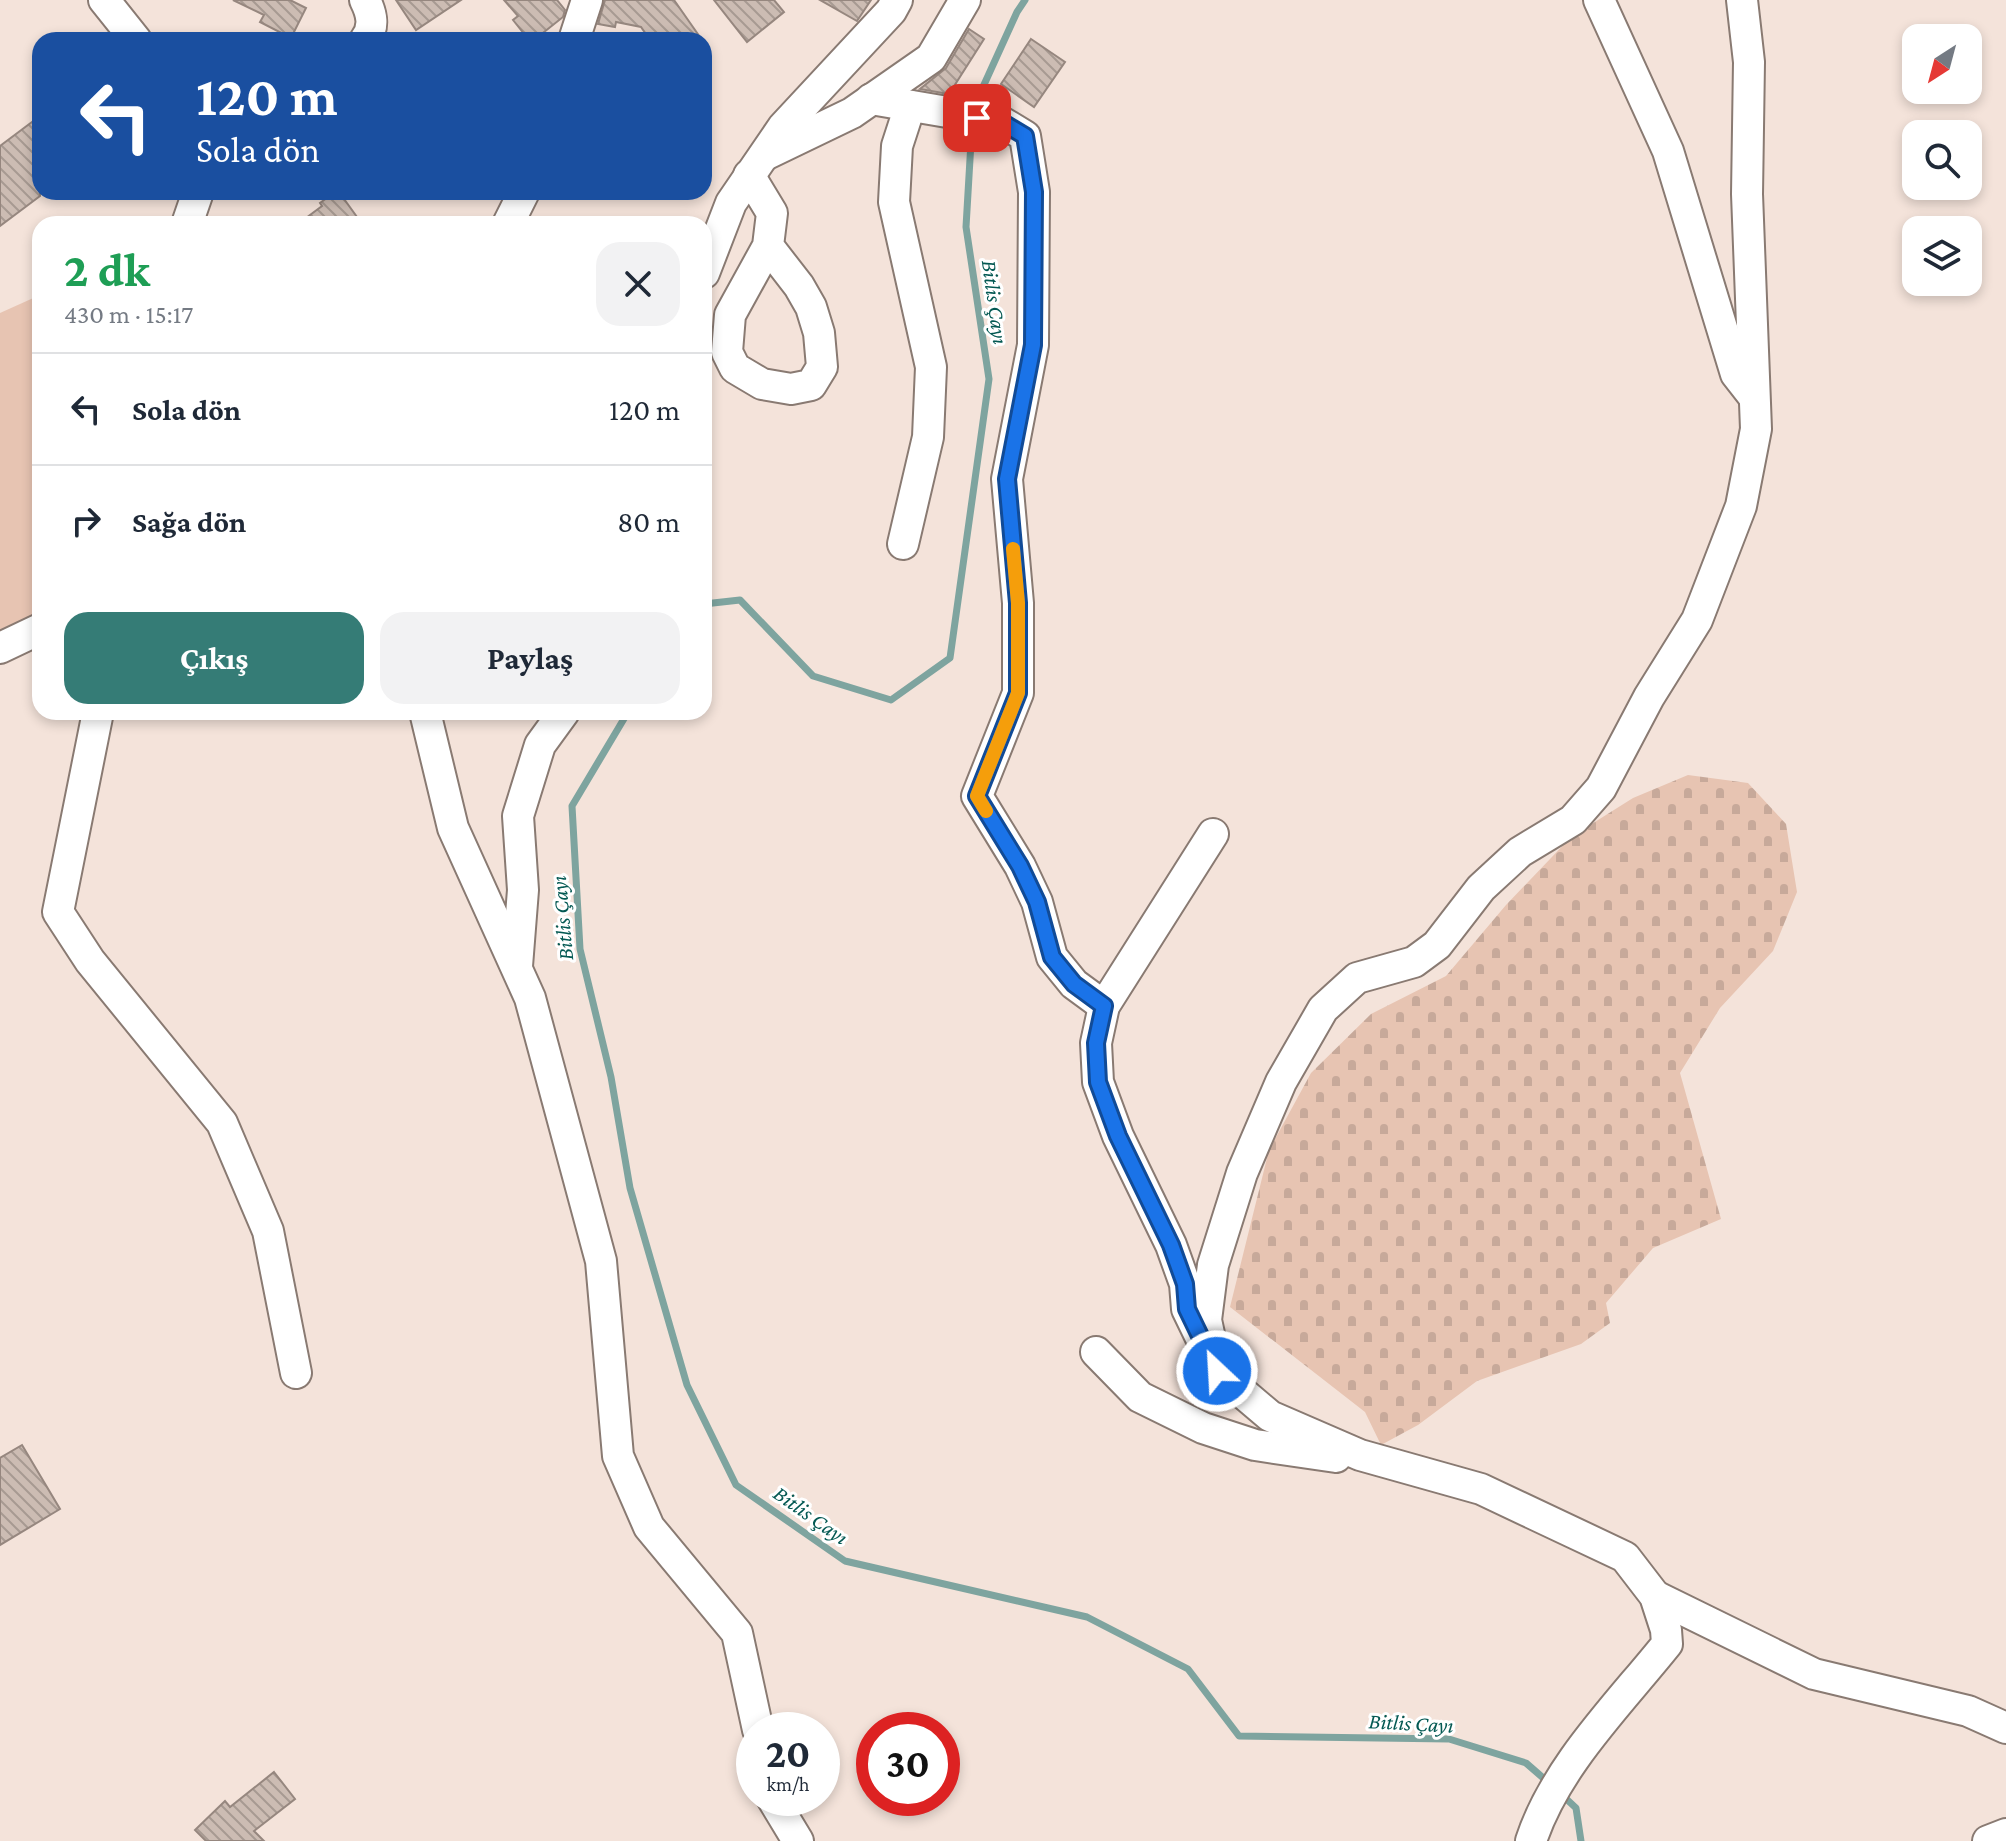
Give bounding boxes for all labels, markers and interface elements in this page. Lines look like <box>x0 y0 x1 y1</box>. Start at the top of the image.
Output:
north arrow <box>1902 24 1982 104</box>
map controls <box>1902 24 1982 296</box>
icon: left <box>64 64 168 168</box>
text: 120 m <box>196 65 338 127</box>
pin <box>943 84 1011 152</box>
icon: arrive <box>955 96 999 140</box>
button: search <box>1902 120 1982 200</box>
text: Sola dön <box>196 130 320 170</box>
button: layers <box>1902 216 1982 296</box>
button: close <box>596 242 680 326</box>
text: 2 dk <box>64 243 150 296</box>
water label: Bitlis Çayı <box>977 258 1013 346</box>
text: 430 m · 15:17 <box>64 300 193 329</box>
icon: left <box>64 387 108 431</box>
text: Sola dön <box>132 393 241 426</box>
text: 120 m <box>609 393 680 426</box>
icon: right <box>64 499 108 543</box>
text: Sağa dön <box>132 505 246 538</box>
text: 80 m <box>617 505 680 538</box>
button: Çıkış <box>64 612 364 704</box>
button: Paylaş <box>380 612 680 704</box>
water label: Bitlis Çayı <box>546 874 578 961</box>
position arrow <box>1175 1329 1259 1413</box>
water label: Bitlis Çayı <box>769 1480 853 1550</box>
water label: Bitlis Çayı <box>1368 1708 1454 1738</box>
speed limit sign: 30 <box>856 1712 960 1816</box>
text: 20 <box>766 1731 810 1776</box>
text: km/h <box>766 1773 810 1795</box>

